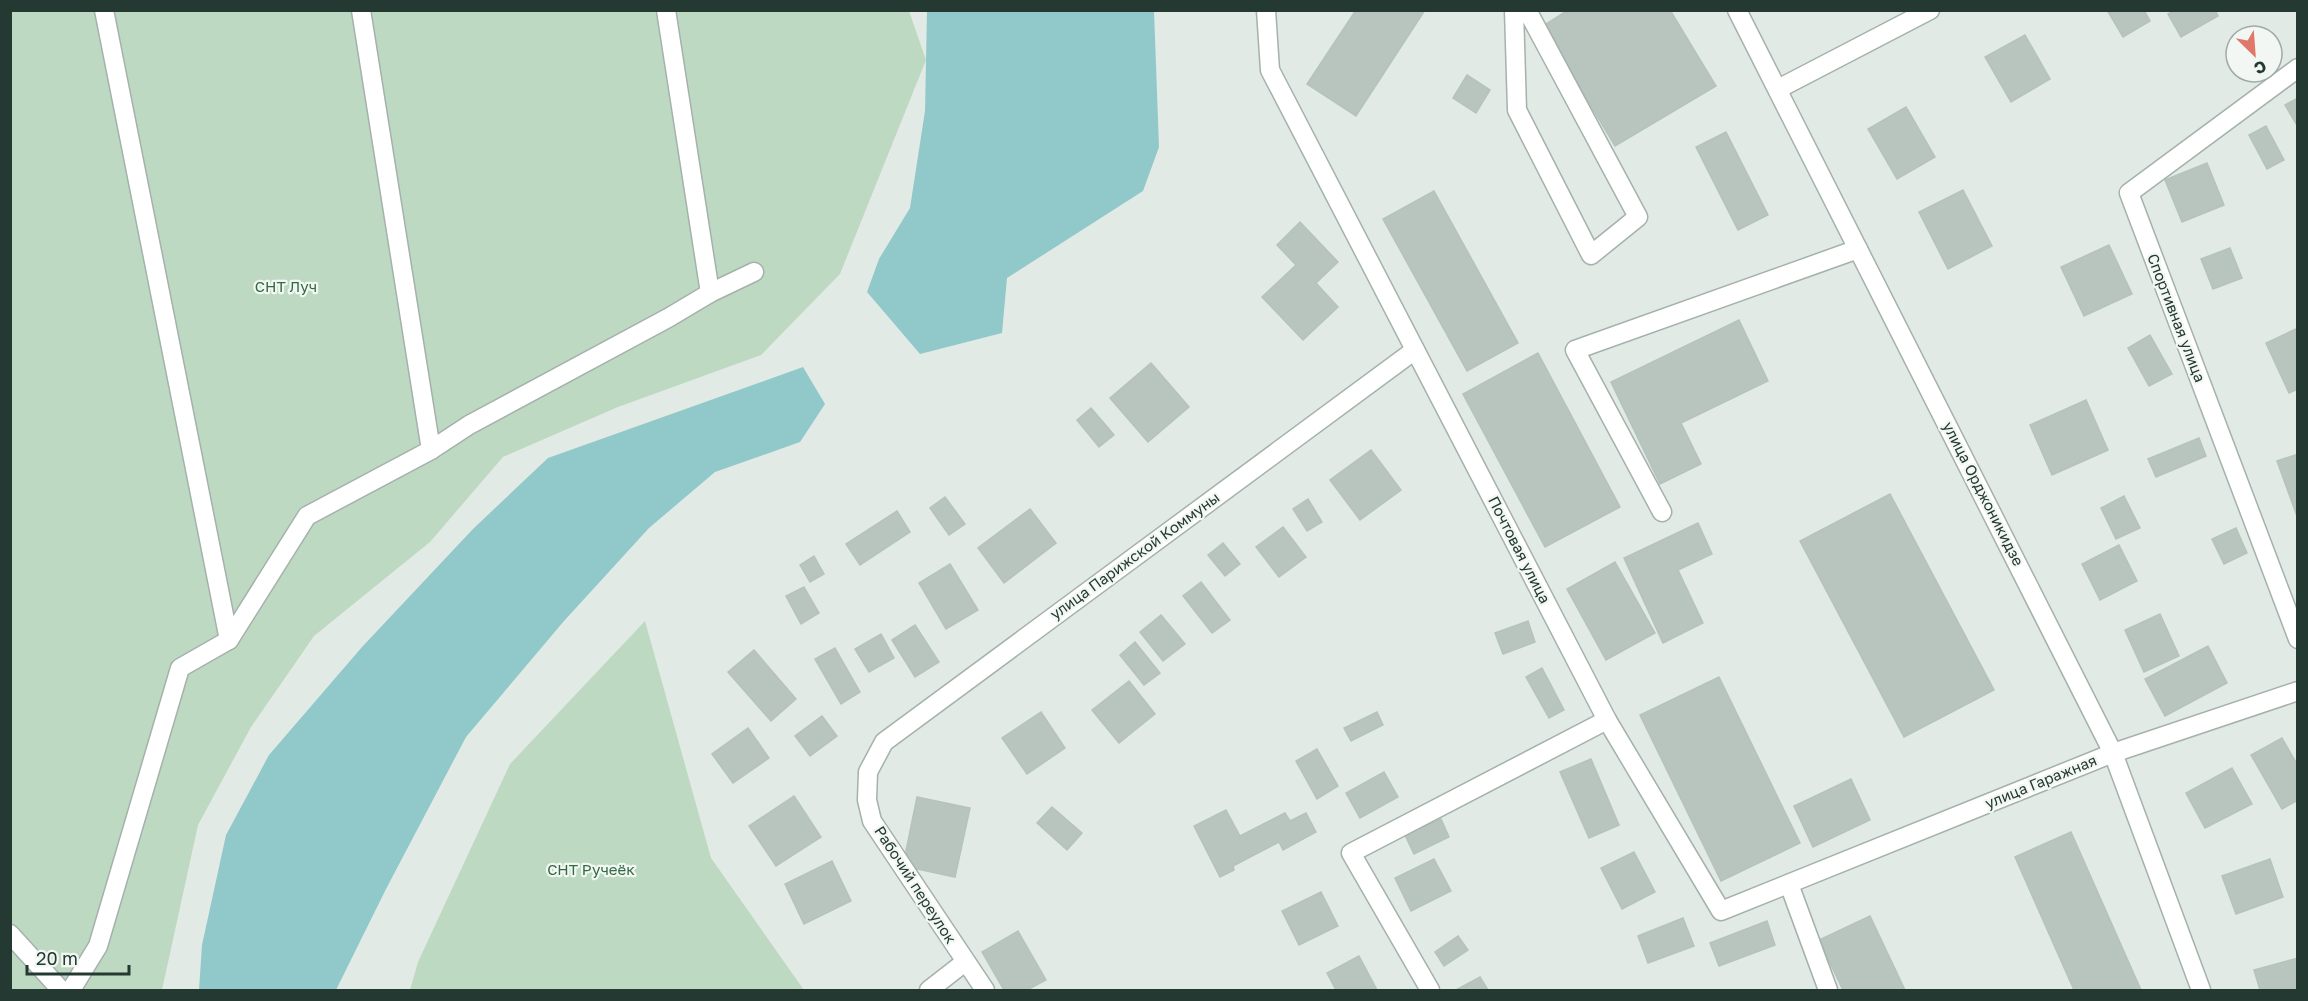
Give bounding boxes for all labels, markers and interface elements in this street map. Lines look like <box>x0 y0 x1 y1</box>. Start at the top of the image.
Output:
north arrow <box>2224 24 2284 84</box>
text: С <box>2251 56 2270 79</box>
street label: Спортивная улица <box>2144 251 2210 384</box>
park label: СНТ Луч <box>255 277 317 295</box>
street label: улица Орджоникидзе <box>1940 418 2028 569</box>
street label: улица Парижской Коммуны <box>1046 488 1223 623</box>
street label: Почтовая улица <box>1485 493 1555 606</box>
street label: улица Гаражная <box>1982 750 2099 812</box>
street label: Рабочий переулок <box>871 822 961 947</box>
park label: СНТ Ручеёк <box>547 860 635 878</box>
scale bar <box>27 938 129 976</box>
text: 20 m <box>36 947 78 969</box>

